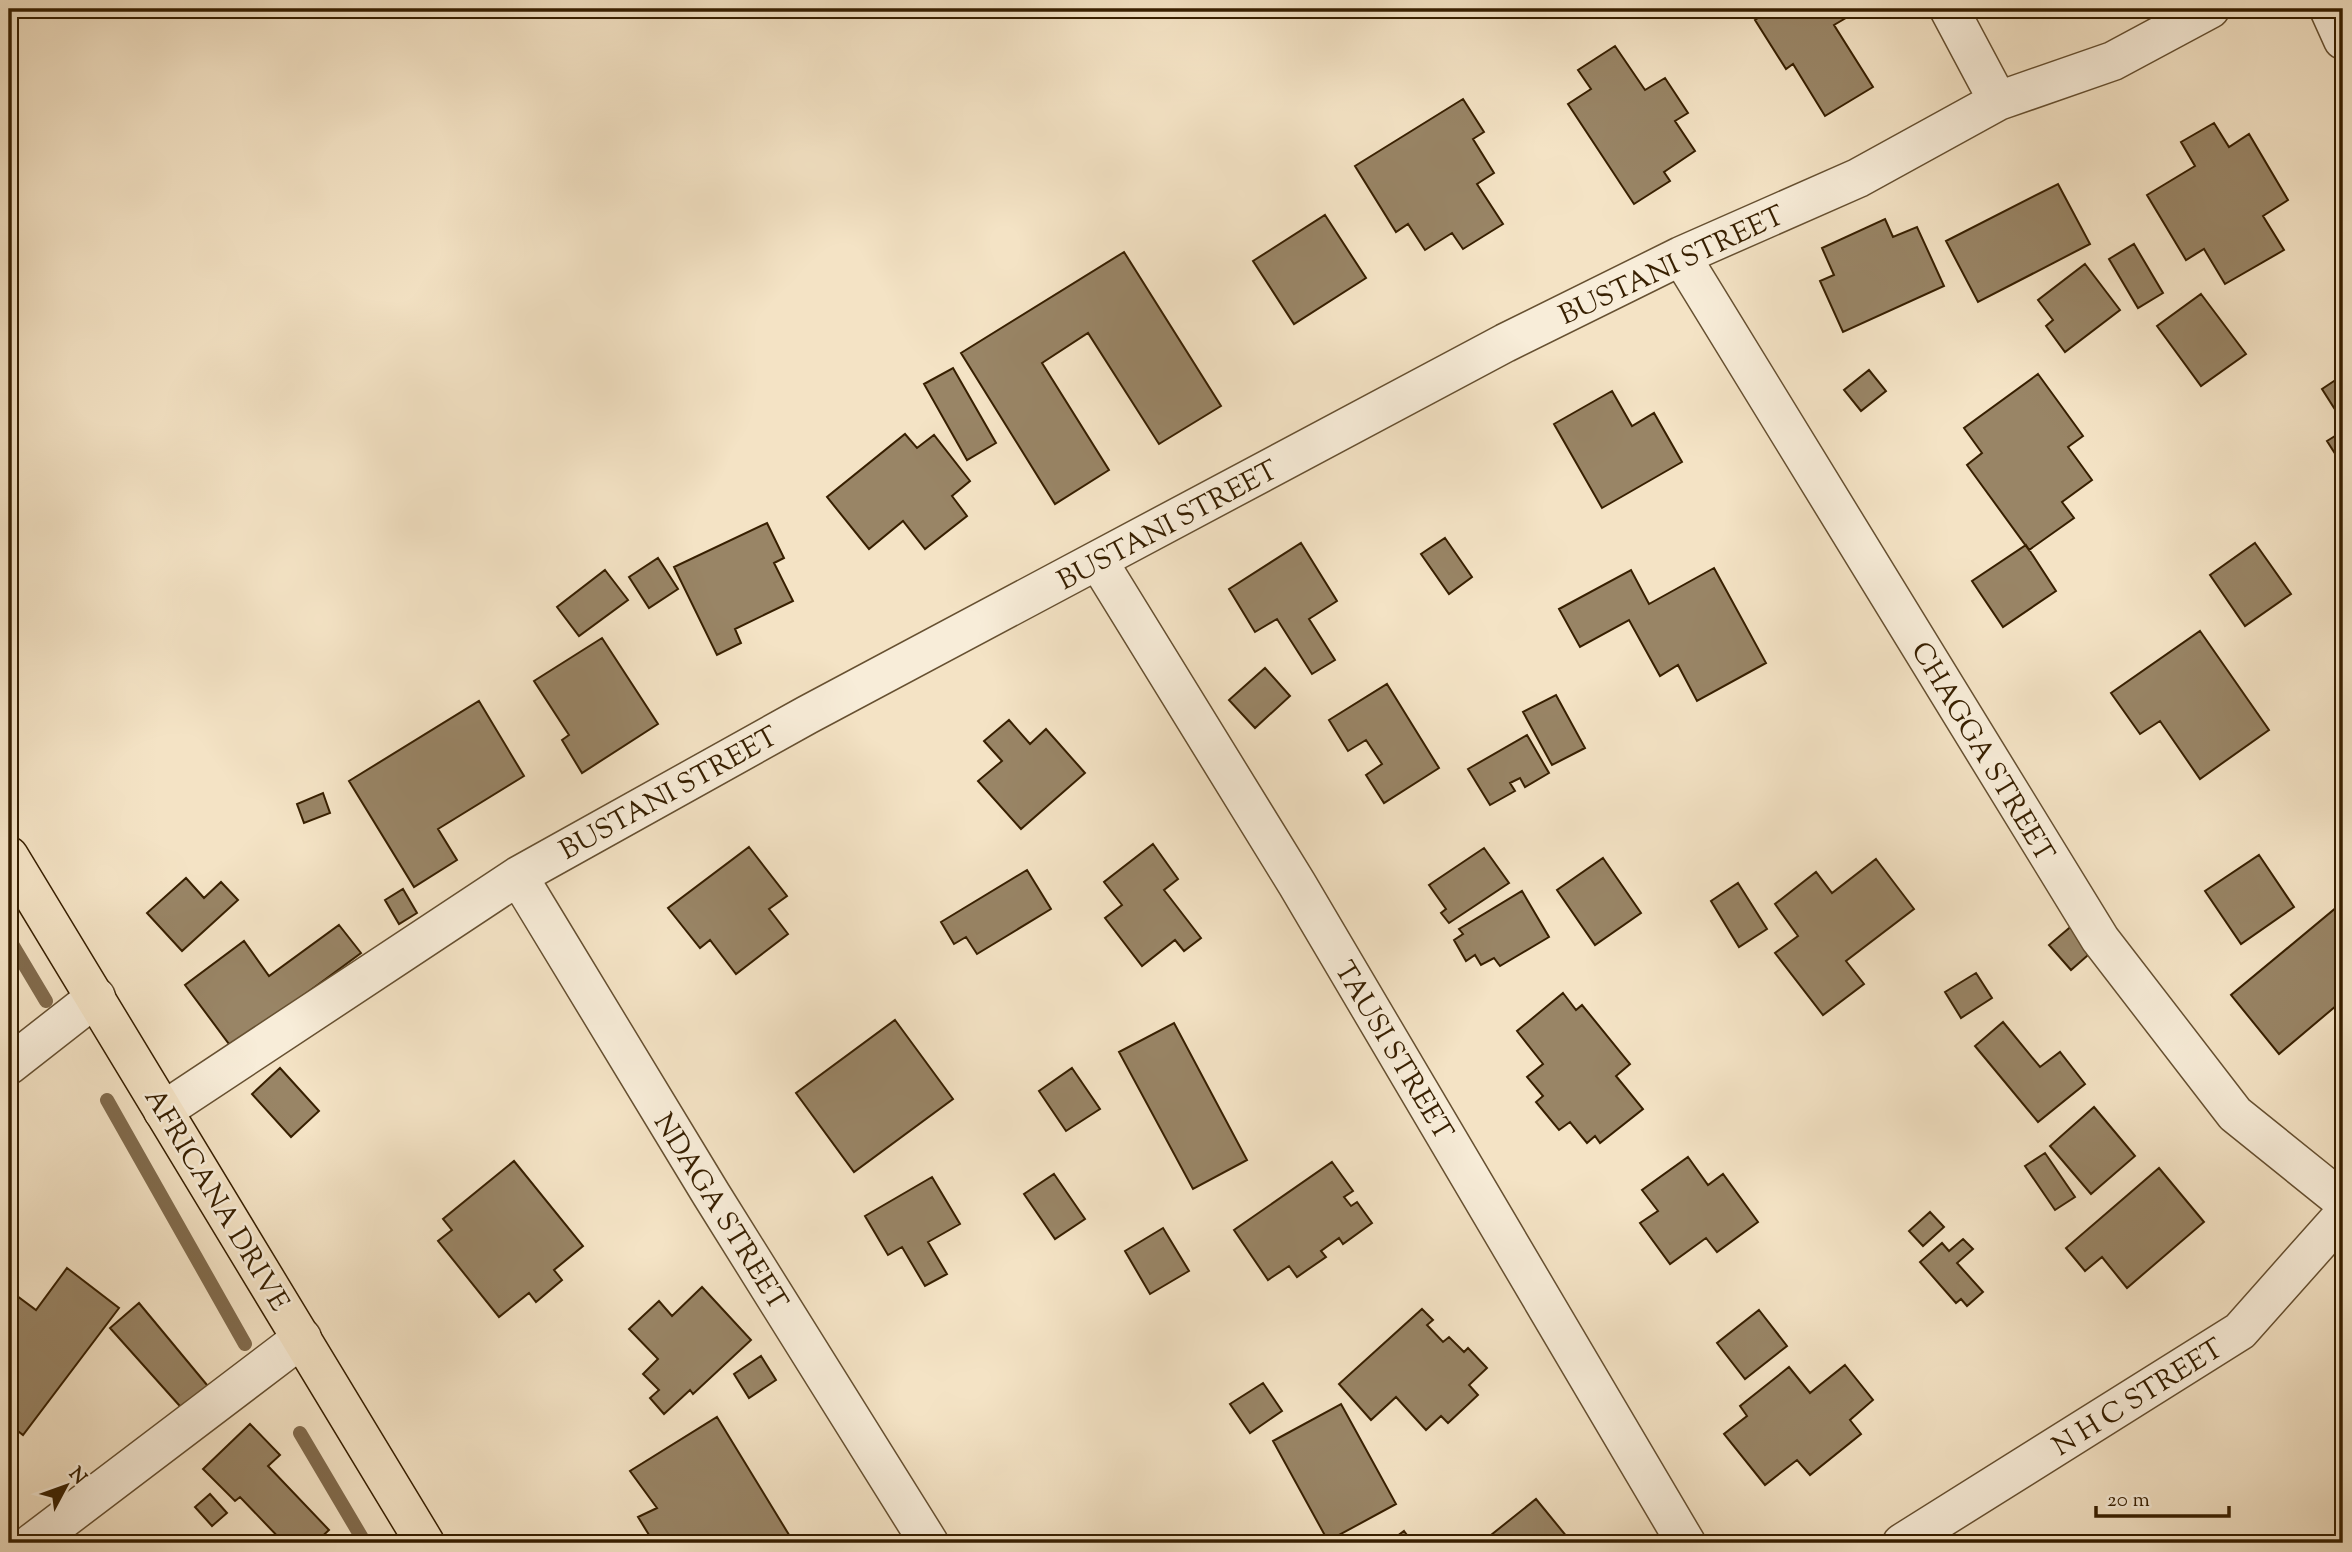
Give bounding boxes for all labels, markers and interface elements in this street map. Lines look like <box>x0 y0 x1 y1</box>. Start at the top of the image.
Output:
street label: BUSTANI STREET <box>1553 197 1792 337</box>
street label: BUSTANI STREET <box>1051 451 1286 602</box>
street label: CHAGGA STREET <box>1900 635 2063 871</box>
street label: BUSTANI STREET <box>553 718 786 871</box>
street label: TAUSI STREET <box>1323 954 1462 1149</box>
street label: AFRICANA DRIVE <box>133 1082 298 1319</box>
street label: NDAGA STREET <box>643 1106 796 1319</box>
street label: N H C STREET <box>2045 1330 2232 1467</box>
north arrow <box>32 1450 102 1520</box>
text: N <box>62 1462 92 1491</box>
scale bar <box>2096 1475 2230 1519</box>
text: 20 m <box>2107 1486 2150 1516</box>

